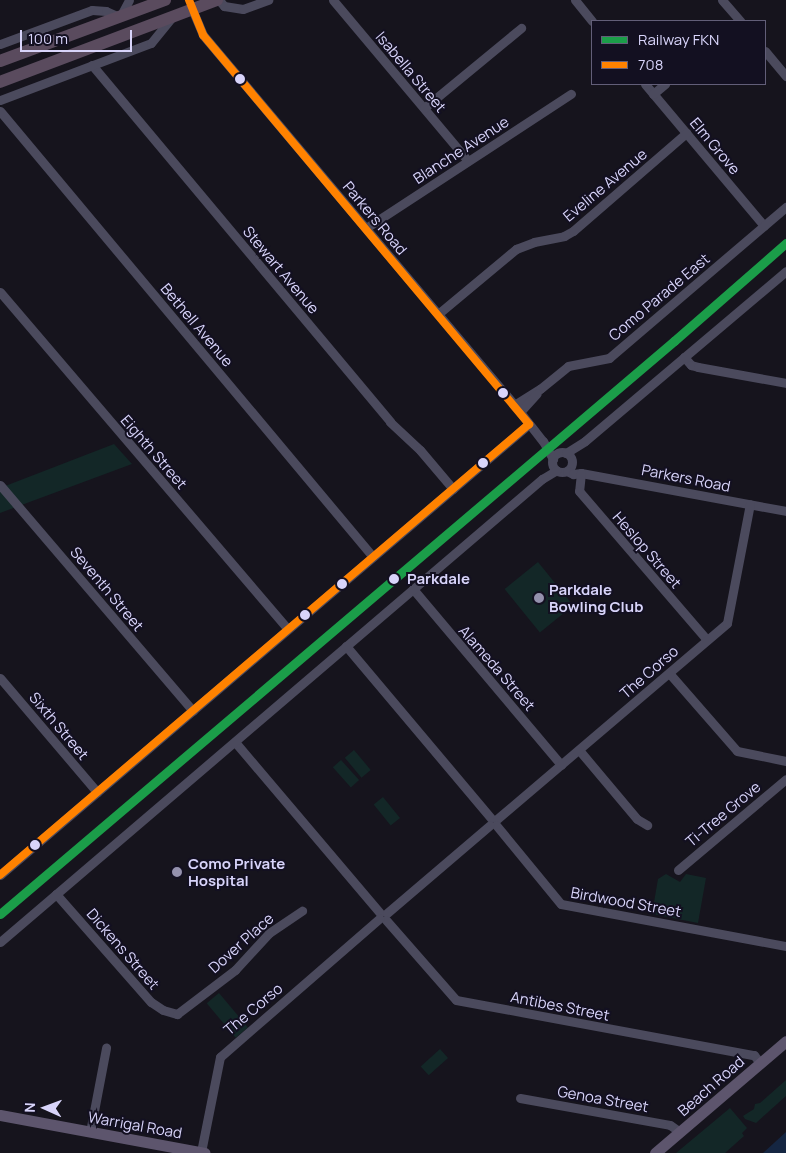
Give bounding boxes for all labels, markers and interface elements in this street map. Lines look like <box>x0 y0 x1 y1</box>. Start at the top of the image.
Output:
scale bar <box>22 20 135 52</box>
legend <box>591 20 766 85</box>
text: 100 m <box>28 28 68 49</box>
street label: Isabella Street <box>372 28 450 116</box>
text: Railway FKN <box>638 29 719 50</box>
text: 708 <box>638 54 663 75</box>
unlabelled marker <box>235 74 245 84</box>
street label: Blanche Avenue <box>410 112 512 188</box>
street label: Elm Grove <box>686 114 744 178</box>
street label: Eveline Avenue <box>560 145 650 225</box>
street label: Parkers Road <box>339 178 411 258</box>
street label: Stewart Avenue <box>239 223 323 317</box>
street label: Como Parade East <box>605 250 713 344</box>
street label: Bethell Avenue <box>157 280 237 370</box>
unlabelled marker <box>498 388 508 398</box>
street label: Eighth Street <box>117 411 191 493</box>
unlabelled marker <box>478 458 488 468</box>
street label: Parkers Road <box>640 461 732 495</box>
street label: Heslop Street <box>609 508 685 592</box>
street label: Seventh Street <box>67 543 147 635</box>
marker: Parkdale <box>385 570 403 588</box>
place label: Parkdale <box>407 570 470 588</box>
unlabelled marker <box>337 579 347 589</box>
place label: Parkdale Bowling Club <box>549 580 643 615</box>
marker: Parkdale Bowling Club <box>533 592 545 604</box>
unlabelled marker <box>300 610 310 620</box>
street label: Alameda Street <box>455 622 539 714</box>
street label: The Corso <box>616 642 682 702</box>
street label: Sixth Street <box>26 689 92 763</box>
street label: Ti-Tree Grove <box>682 778 764 850</box>
unlabelled marker <box>30 840 40 850</box>
place label: Como Private Hospital <box>188 854 285 889</box>
marker: Como Private Hospital <box>170 865 184 879</box>
street label: Birdwood Street <box>569 883 683 921</box>
street label: Dickens Street <box>83 905 163 993</box>
street label: Dover Place <box>205 909 277 977</box>
street label: The Corso <box>220 979 286 1039</box>
street label: Antibes Street <box>509 988 611 1024</box>
street label: Beach Road <box>674 1052 748 1120</box>
street label: Genoa Street <box>556 1082 650 1116</box>
north arrow <box>20 1083 70 1133</box>
text: N <box>20 1102 39 1113</box>
street label: Warrigal Road <box>87 1108 183 1142</box>

